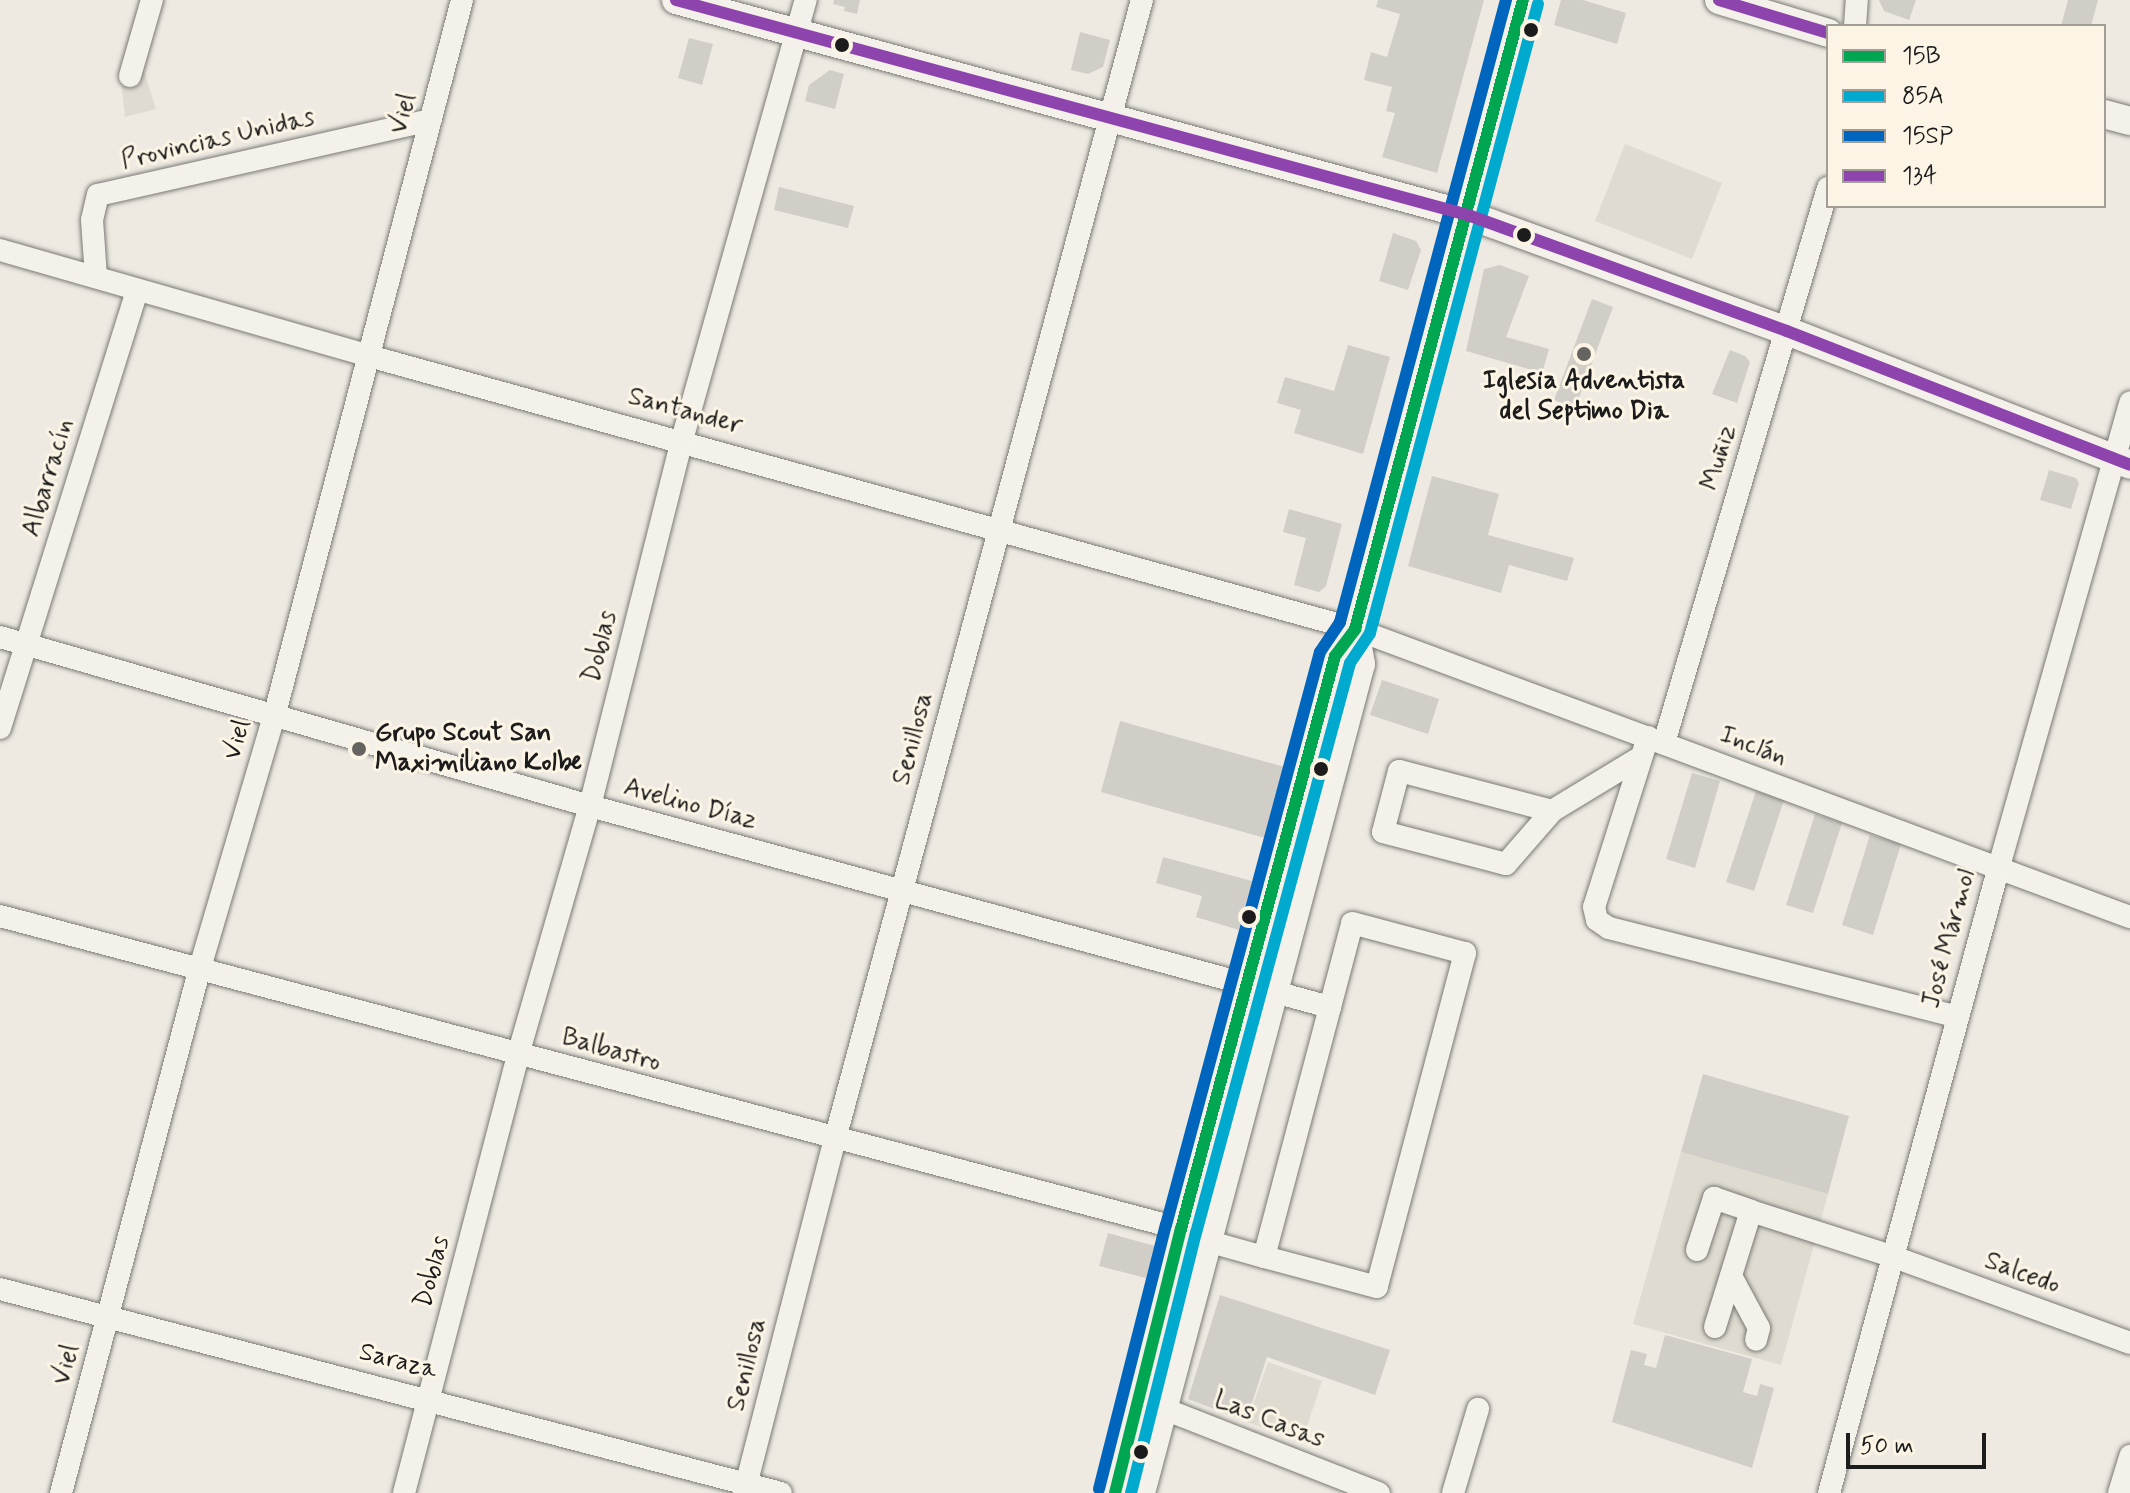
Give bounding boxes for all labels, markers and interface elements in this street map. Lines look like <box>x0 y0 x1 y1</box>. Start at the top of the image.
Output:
unlabelled marker <box>1523 22 1539 38</box>
legend <box>1826 24 2106 208</box>
unlabelled marker <box>834 37 850 53</box>
text: 15B <box>1902 41 1941 72</box>
text: 85A <box>1902 81 1944 112</box>
street label: Viel <box>384 90 424 138</box>
street label: Provincias Unidas <box>120 103 316 177</box>
text: 15SP <box>1902 121 1953 152</box>
text: 134 <box>1902 161 1937 192</box>
unlabelled marker <box>1516 227 1532 243</box>
marker: Iglesia Adventista del Septimo Dia <box>1575 345 1593 363</box>
place label: Iglesia Adventista del Septimo Dia <box>1483 366 1685 428</box>
street label: Santander <box>624 382 746 442</box>
street label: Albarracín <box>16 415 82 541</box>
street label: Muñiz <box>1695 421 1745 495</box>
street label: Doblas <box>577 608 625 686</box>
street label: Senillosa <box>887 689 941 789</box>
street label: Viel <box>217 716 259 764</box>
place label: Grupo Scout San Maximiliano Kolbe <box>375 718 585 780</box>
street label: Inclán <box>1715 720 1791 774</box>
marker: Grupo Scout San Maximiliano Kolbe <box>350 740 368 758</box>
unlabelled marker <box>1313 761 1329 777</box>
street label: Avelino Díaz <box>620 772 760 838</box>
street label: José Mármol <box>1917 866 1983 1012</box>
unlabelled marker <box>1241 909 1257 925</box>
street label: Balbastro <box>558 1023 664 1079</box>
street label: Doblas <box>408 1233 458 1311</box>
street label: Salcedo <box>1980 1246 2064 1302</box>
street label: Senillosa <box>721 1315 775 1415</box>
street label: Saraza <box>356 1337 440 1387</box>
street label: Viel <box>47 1341 87 1389</box>
street label: Las Casas <box>1210 1386 1328 1456</box>
scale bar <box>1850 1417 1990 1467</box>
text: 50 m <box>1860 1431 1914 1462</box>
unlabelled marker <box>1133 1444 1149 1460</box>

